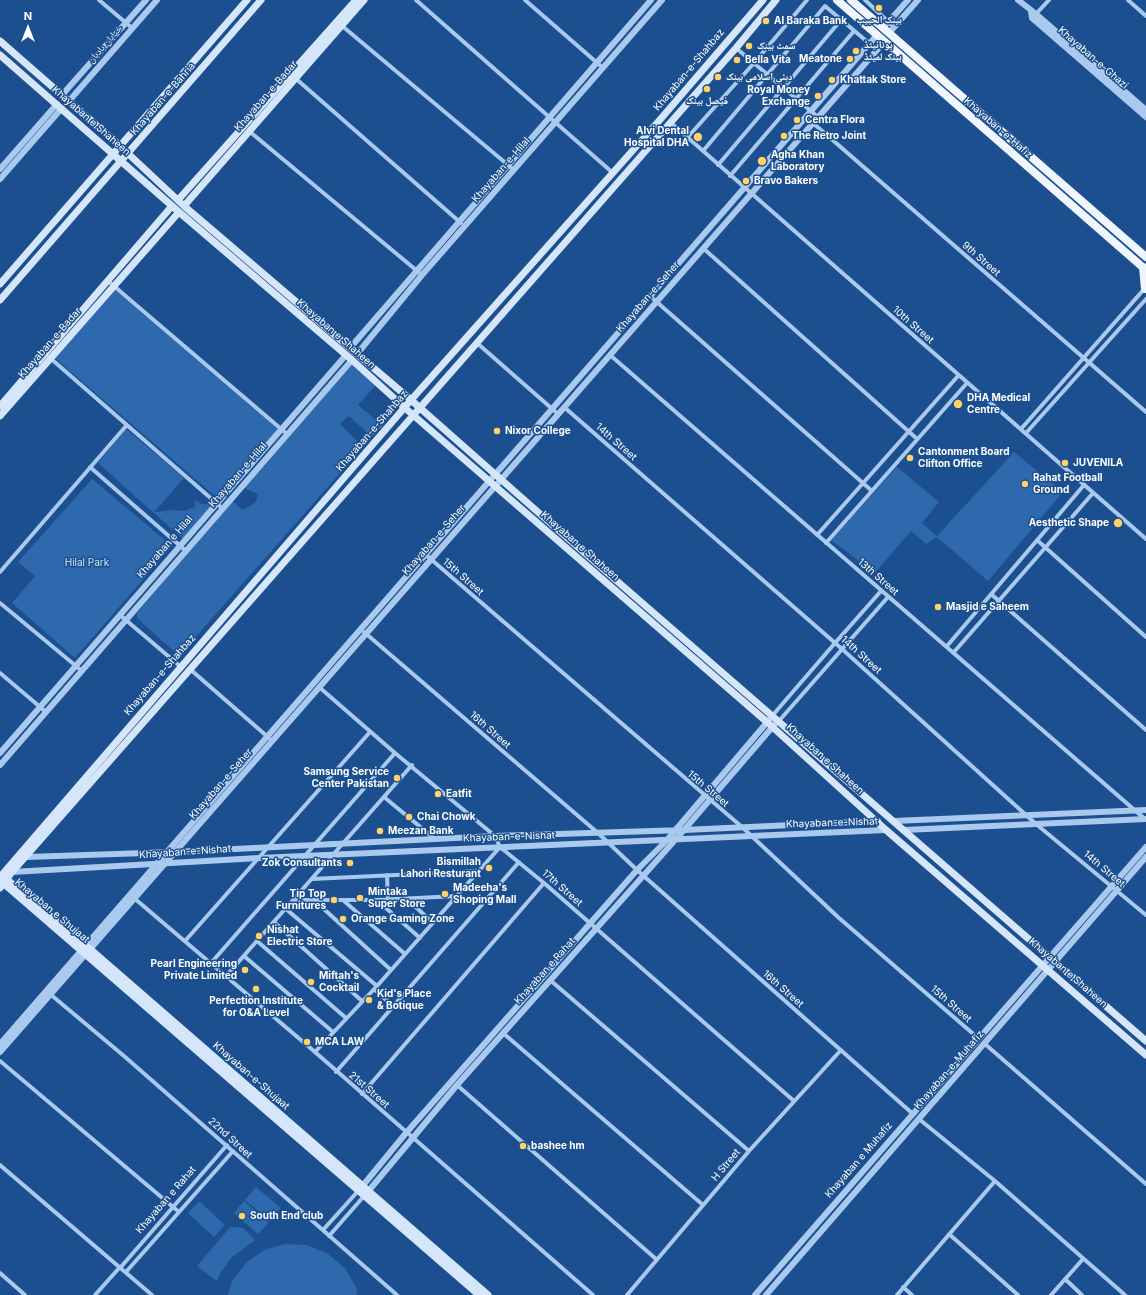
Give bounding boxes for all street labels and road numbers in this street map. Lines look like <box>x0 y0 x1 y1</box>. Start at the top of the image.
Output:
street label: خیابان بادبان <box>85 22 125 66</box>
street label: Khayaban-e-Ghazi <box>1055 24 1131 92</box>
street label: Khayaban-e-Shahbaz <box>651 27 727 113</box>
street label: Khayaban-e-Badar <box>232 58 300 134</box>
street label: Khayaban-e-Bahria <box>128 60 198 138</box>
street label: Khayaban e Shaheen <box>49 84 133 158</box>
street label: Khayaban-e-Hafiz <box>961 95 1035 161</box>
street label: Khayaban-e-Hilal <box>469 135 533 205</box>
street label: 9th Street <box>959 239 1003 279</box>
street label: Khayaban-e-Seher <box>614 259 682 335</box>
street label: Khayaban e Shaheen <box>294 297 378 371</box>
street label: 10th Street <box>890 304 936 346</box>
street label: Khayaban-e-Badar <box>16 305 84 381</box>
street label: Khayaban-e-Shahbaz <box>334 388 410 474</box>
street label: 14th Street <box>593 421 639 463</box>
street label: Khayaban-e-Hilal <box>206 440 270 510</box>
street label: Khayaban-e-Seher <box>400 502 468 578</box>
street label: Khayaban e Shaheen <box>538 509 622 583</box>
street label: Khayaban e Hilal <box>135 513 195 581</box>
street label: 15th Street <box>440 556 486 598</box>
street label: 13th Street <box>855 556 901 598</box>
street label: Khayaban-e-Shahbaz <box>122 632 198 718</box>
street label: 14th Street <box>838 634 884 676</box>
street label: 16th Street <box>467 709 513 751</box>
street label: Khayaban e Shaheen <box>784 721 866 797</box>
street label: Khayaban-e-Seher <box>187 746 255 822</box>
street label: 15th Street <box>685 768 731 810</box>
street label: Khayaban-e-Nishat <box>786 815 878 831</box>
street label: Khayaban-e-Nishat <box>463 829 555 845</box>
street label: Khayaban-e-Nishat <box>139 843 231 861</box>
street label: 14th Street <box>1081 848 1127 890</box>
street label: 17th Street <box>539 867 585 909</box>
street label: Khayaban e Shujaat <box>12 876 92 946</box>
street label: Khayaban e Rahat <box>512 935 578 1007</box>
street label: Khayaban e Shaheen <box>1026 936 1110 1010</box>
street label: 16th Street <box>760 968 806 1010</box>
street label: 15th Street <box>928 983 974 1025</box>
street label: Khayaban-e-Muhafiz <box>912 1028 986 1112</box>
street label: Khayaban-e-Shujaat <box>210 1040 292 1112</box>
street label: 21st Street <box>346 1069 392 1111</box>
street label: 22nd Street <box>205 1115 255 1161</box>
street label: Khayaban e Muhafiz <box>823 1120 895 1200</box>
street label: H Street <box>709 1146 743 1184</box>
street label: Khayaban e Rahat <box>133 1164 199 1236</box>

